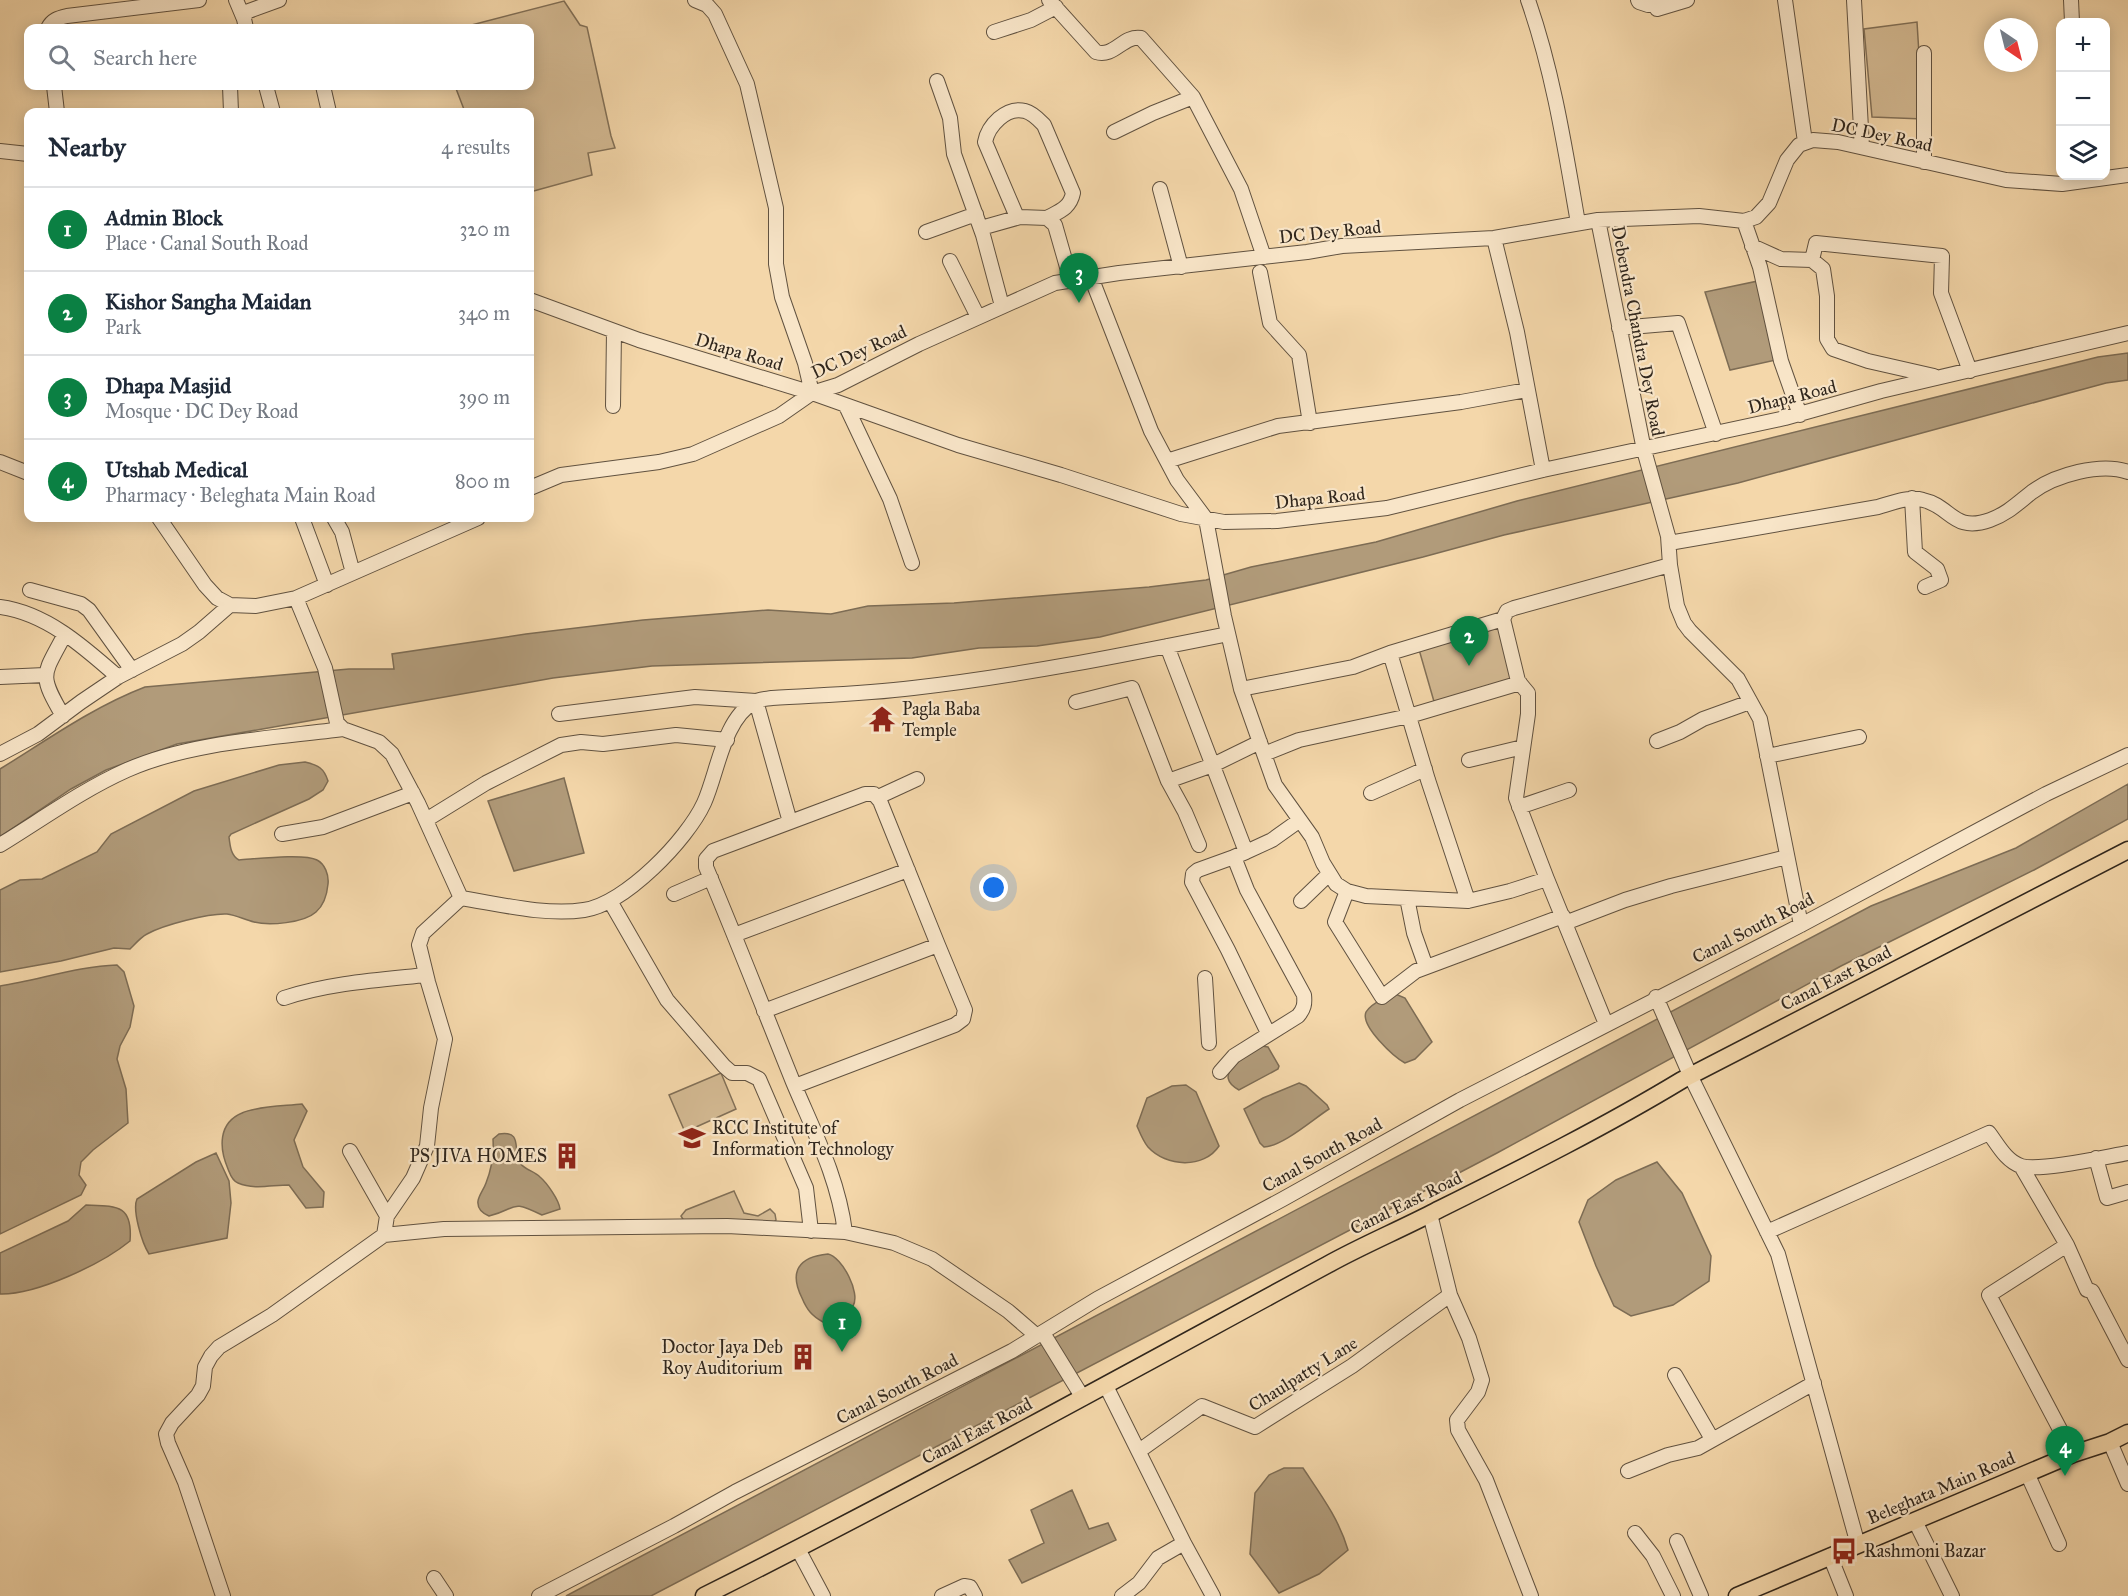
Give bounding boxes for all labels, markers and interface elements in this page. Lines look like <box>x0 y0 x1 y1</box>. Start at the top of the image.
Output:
north arrow <box>1984 18 2038 72</box>
map controls <box>2056 18 2110 180</box>
button: + <box>2056 18 2110 72</box>
search box <box>24 24 534 90</box>
icon: search <box>45 41 78 74</box>
text: Search here <box>93 44 197 71</box>
button: − <box>2056 72 2110 126</box>
street label: DC Dey Road <box>1830 114 1934 156</box>
button: layers <box>2056 126 2110 180</box>
text: Nearby <box>48 131 126 163</box>
text: 4 results <box>441 135 510 159</box>
text: Admin Block <box>105 204 223 231</box>
street label: DC Dey Road <box>1278 216 1382 248</box>
text: 1 <box>64 217 71 241</box>
text: 320 m <box>459 217 510 241</box>
street label: Debendra Chandra Dey Road <box>1607 224 1669 438</box>
text: Place · Canal South Road <box>105 231 309 255</box>
pin: 3 <box>1060 254 1098 303</box>
text: Kishor Sangha Maidan <box>105 288 312 315</box>
text: 2 <box>63 301 72 325</box>
text: 340 m <box>458 301 510 325</box>
text: Park <box>105 315 141 339</box>
street label: DC Dey Road <box>808 320 910 384</box>
street label: Dhapa Road <box>692 328 786 376</box>
text: Dhapa Masjid <box>105 372 231 399</box>
street label: Dhapa Road <box>1745 375 1839 419</box>
text: 3 <box>64 385 72 409</box>
text: 390 m <box>459 385 510 409</box>
text: Mosque · DC Dey Road <box>105 399 298 423</box>
text: Utshab Medical <box>105 456 248 483</box>
text: 4 <box>62 469 73 493</box>
text: 800 m <box>455 469 510 493</box>
street label: Dhapa Road <box>1274 482 1366 514</box>
text: Pharmacy · Beleghata Main Road <box>105 483 376 507</box>
pin: 2 <box>1450 616 1488 666</box>
place label: Pagla Baba Temple <box>902 698 981 741</box>
temple icon: Pagla Baba Temple <box>867 704 897 734</box>
your location <box>979 873 1008 902</box>
street label: Canal South Road <box>1688 888 1818 968</box>
street label: Canal East Road <box>1777 941 1895 1015</box>
street label: Canal South Road <box>1258 1113 1386 1197</box>
place label: RCC Institute of Information Technology <box>712 1117 894 1161</box>
school or university icon: RCC Institute of Information Technology <box>677 1123 707 1153</box>
building icon: PS JIVA HOMES <box>552 1141 582 1171</box>
place label: PS JIVA HOMES <box>409 1145 547 1168</box>
street label: Canal East Road <box>1347 1166 1465 1240</box>
pin: 1 <box>822 1302 862 1352</box>
street label: Chaulpatty Lane <box>1245 1332 1361 1416</box>
place label: Doctor Jaya Deb Roy Auditorium <box>661 1336 783 1379</box>
building icon: Doctor Jaya Deb Roy Auditorium <box>788 1342 818 1372</box>
street label: Canal South Road <box>832 1349 962 1429</box>
street label: Canal East Road <box>918 1393 1036 1469</box>
pin: 4 <box>2046 1426 2084 1476</box>
street label: Beleghata Main Road <box>1864 1447 2019 1530</box>
bus stop icon: Rashmoni Bazar <box>1829 1536 1859 1566</box>
place label: Rashmoni Bazar <box>1864 1540 1986 1562</box>

